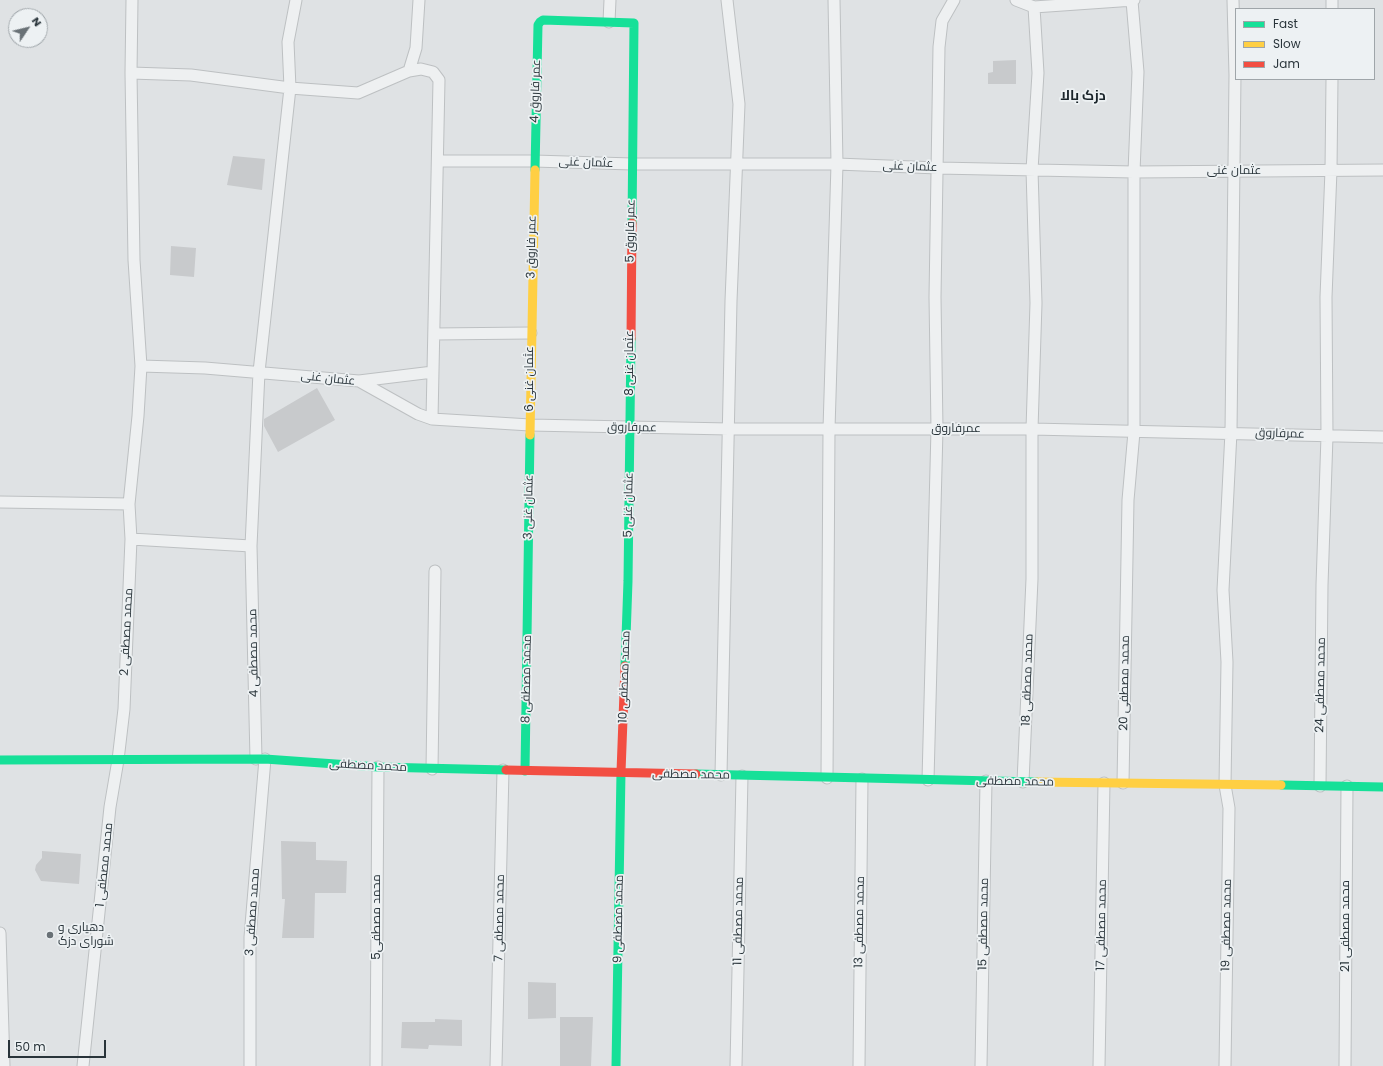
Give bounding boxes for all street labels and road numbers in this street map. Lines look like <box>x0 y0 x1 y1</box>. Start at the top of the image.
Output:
street label: عمر فاروق 4 <box>528 59 544 123</box>
street label: عثمان غنی <box>558 155 614 171</box>
street label: عثمان غنی <box>882 159 938 175</box>
street label: عثمان غنی <box>1207 164 1261 178</box>
street label: عمر فاروق 5 <box>623 199 639 263</box>
street label: عمر فاروق 3 <box>524 215 540 279</box>
street label: عثمان غنی 8 <box>623 330 637 396</box>
street label: عثمان غنی 6 <box>523 346 537 412</box>
street label: عثمان غنی <box>300 369 356 389</box>
street label: عمرفاروق <box>607 420 657 436</box>
street label: عمرفاروق <box>931 422 981 436</box>
street label: عمرفاروق <box>1255 426 1305 442</box>
street label: عثمان غنی 5 <box>621 472 637 538</box>
street label: عثمان غنی 3 <box>521 474 537 540</box>
street label: محمد مصطفی 2 <box>118 588 136 676</box>
street label: محمد مصطفی 4 <box>246 609 262 697</box>
street label: محمد مصطفی 10 <box>616 631 634 723</box>
street label: محمد مصطفی 18 <box>1019 634 1037 726</box>
street label: محمد مصطفی 8 <box>519 635 535 723</box>
street label: محمد مصطفی 20 <box>1117 635 1133 731</box>
street label: محمد مصطفی 24 <box>1313 637 1329 733</box>
street label: محمد مصطفی <box>329 757 407 775</box>
street label: محمد مصطفی <box>652 767 730 783</box>
street label: محمد مصطفی <box>976 774 1054 790</box>
street label: محمد مصطفی 1 <box>93 822 117 908</box>
street label: محمد مصطفی 3 <box>243 868 263 956</box>
street label: محمد مصطفی5 <box>370 874 384 960</box>
street label: محمد مصطفی 7 <box>492 874 508 962</box>
street label: محمد مصطفی 9 <box>611 875 627 963</box>
street label: محمد مصطفی 13 <box>852 876 868 968</box>
street label: محمد مصطفی 11 <box>731 877 747 965</box>
street label: محمد مصطفی 15 <box>976 878 992 970</box>
street label: محمد مصطفی 17 <box>1094 879 1110 971</box>
street label: محمد مصطفی 19 <box>1219 879 1235 971</box>
street label: محمد مصطفی 21 <box>1339 880 1353 972</box>

